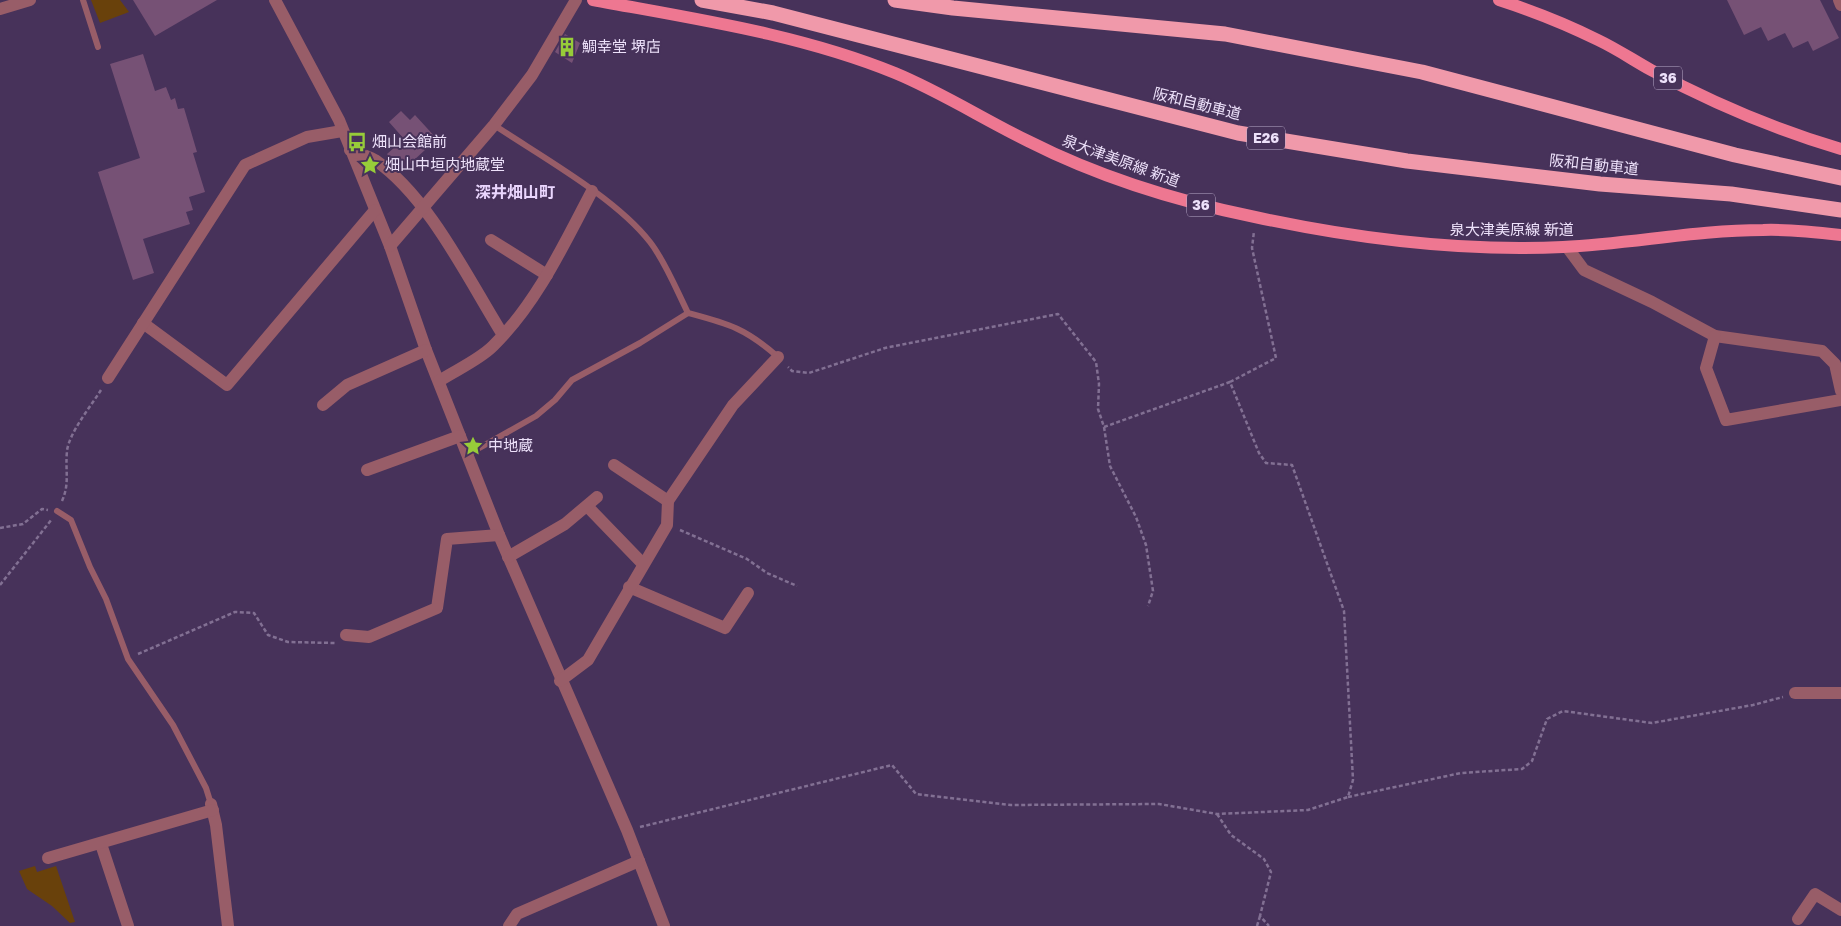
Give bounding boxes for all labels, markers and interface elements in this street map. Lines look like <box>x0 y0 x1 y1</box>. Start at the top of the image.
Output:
building icon: 鯛幸堂 堺店 <box>556 36 578 58</box>
place label: 鯛幸堂 堺店 <box>582 37 661 55</box>
road number: 36 <box>1654 66 1682 90</box>
street label: 阪和自動車道 <box>1151 83 1243 123</box>
road number: E26 <box>1247 126 1285 150</box>
street label: 泉大津美原線 新道 <box>1060 130 1183 190</box>
bus stop icon: 畑山会館前 <box>346 131 368 153</box>
place label: 畑山会館前 <box>372 132 447 150</box>
street label: 阪和自動車道 <box>1548 150 1640 178</box>
place icon: 畑山中垣内地蔵堂 <box>359 154 381 176</box>
place label: 畑山中垣内地蔵堂 <box>385 155 505 173</box>
district label: 深井畑山町 <box>475 182 555 202</box>
road number: 36 <box>1187 194 1215 216</box>
street label: 泉大津美原線 新道 <box>1450 220 1574 238</box>
place icon: 中地蔵 <box>462 435 484 457</box>
place label: 中地蔵 <box>488 436 533 454</box>

